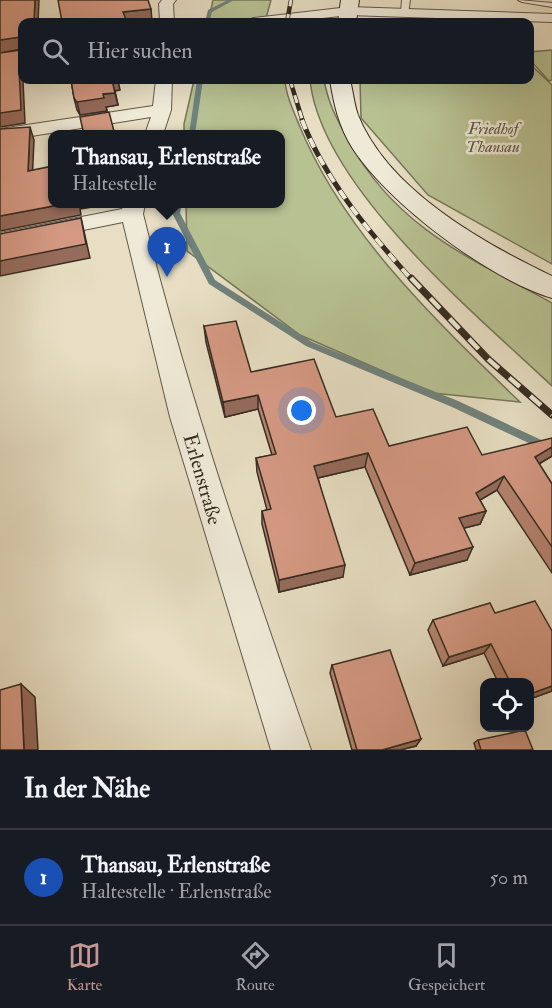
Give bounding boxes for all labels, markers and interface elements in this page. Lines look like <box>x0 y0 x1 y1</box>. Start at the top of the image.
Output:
search box <box>18 18 534 84</box>
icon: search <box>39 35 72 68</box>
text: Hier suchen <box>87 37 193 65</box>
park label: Friedhof Thansau <box>466 119 522 157</box>
popup <box>48 130 285 208</box>
text: Thansau, Erlenstraße <box>72 143 261 171</box>
text: Haltestelle <box>72 171 157 196</box>
pin: 1 <box>148 228 186 277</box>
your location <box>287 396 316 425</box>
street label: Erlenstraße <box>178 431 227 528</box>
map controls <box>480 678 534 732</box>
button: locate <box>480 678 534 732</box>
text: In der Nähe <box>24 773 150 805</box>
text: Thansau, Erlenstraße <box>81 851 270 879</box>
text: 1 <box>40 865 47 890</box>
text: 50 m <box>489 865 528 890</box>
text: Haltestelle · Erlenstraße <box>81 879 272 904</box>
tab: Karte <box>67 939 102 995</box>
tab: Route <box>236 939 275 995</box>
tab: Gespeichert <box>408 939 485 995</box>

